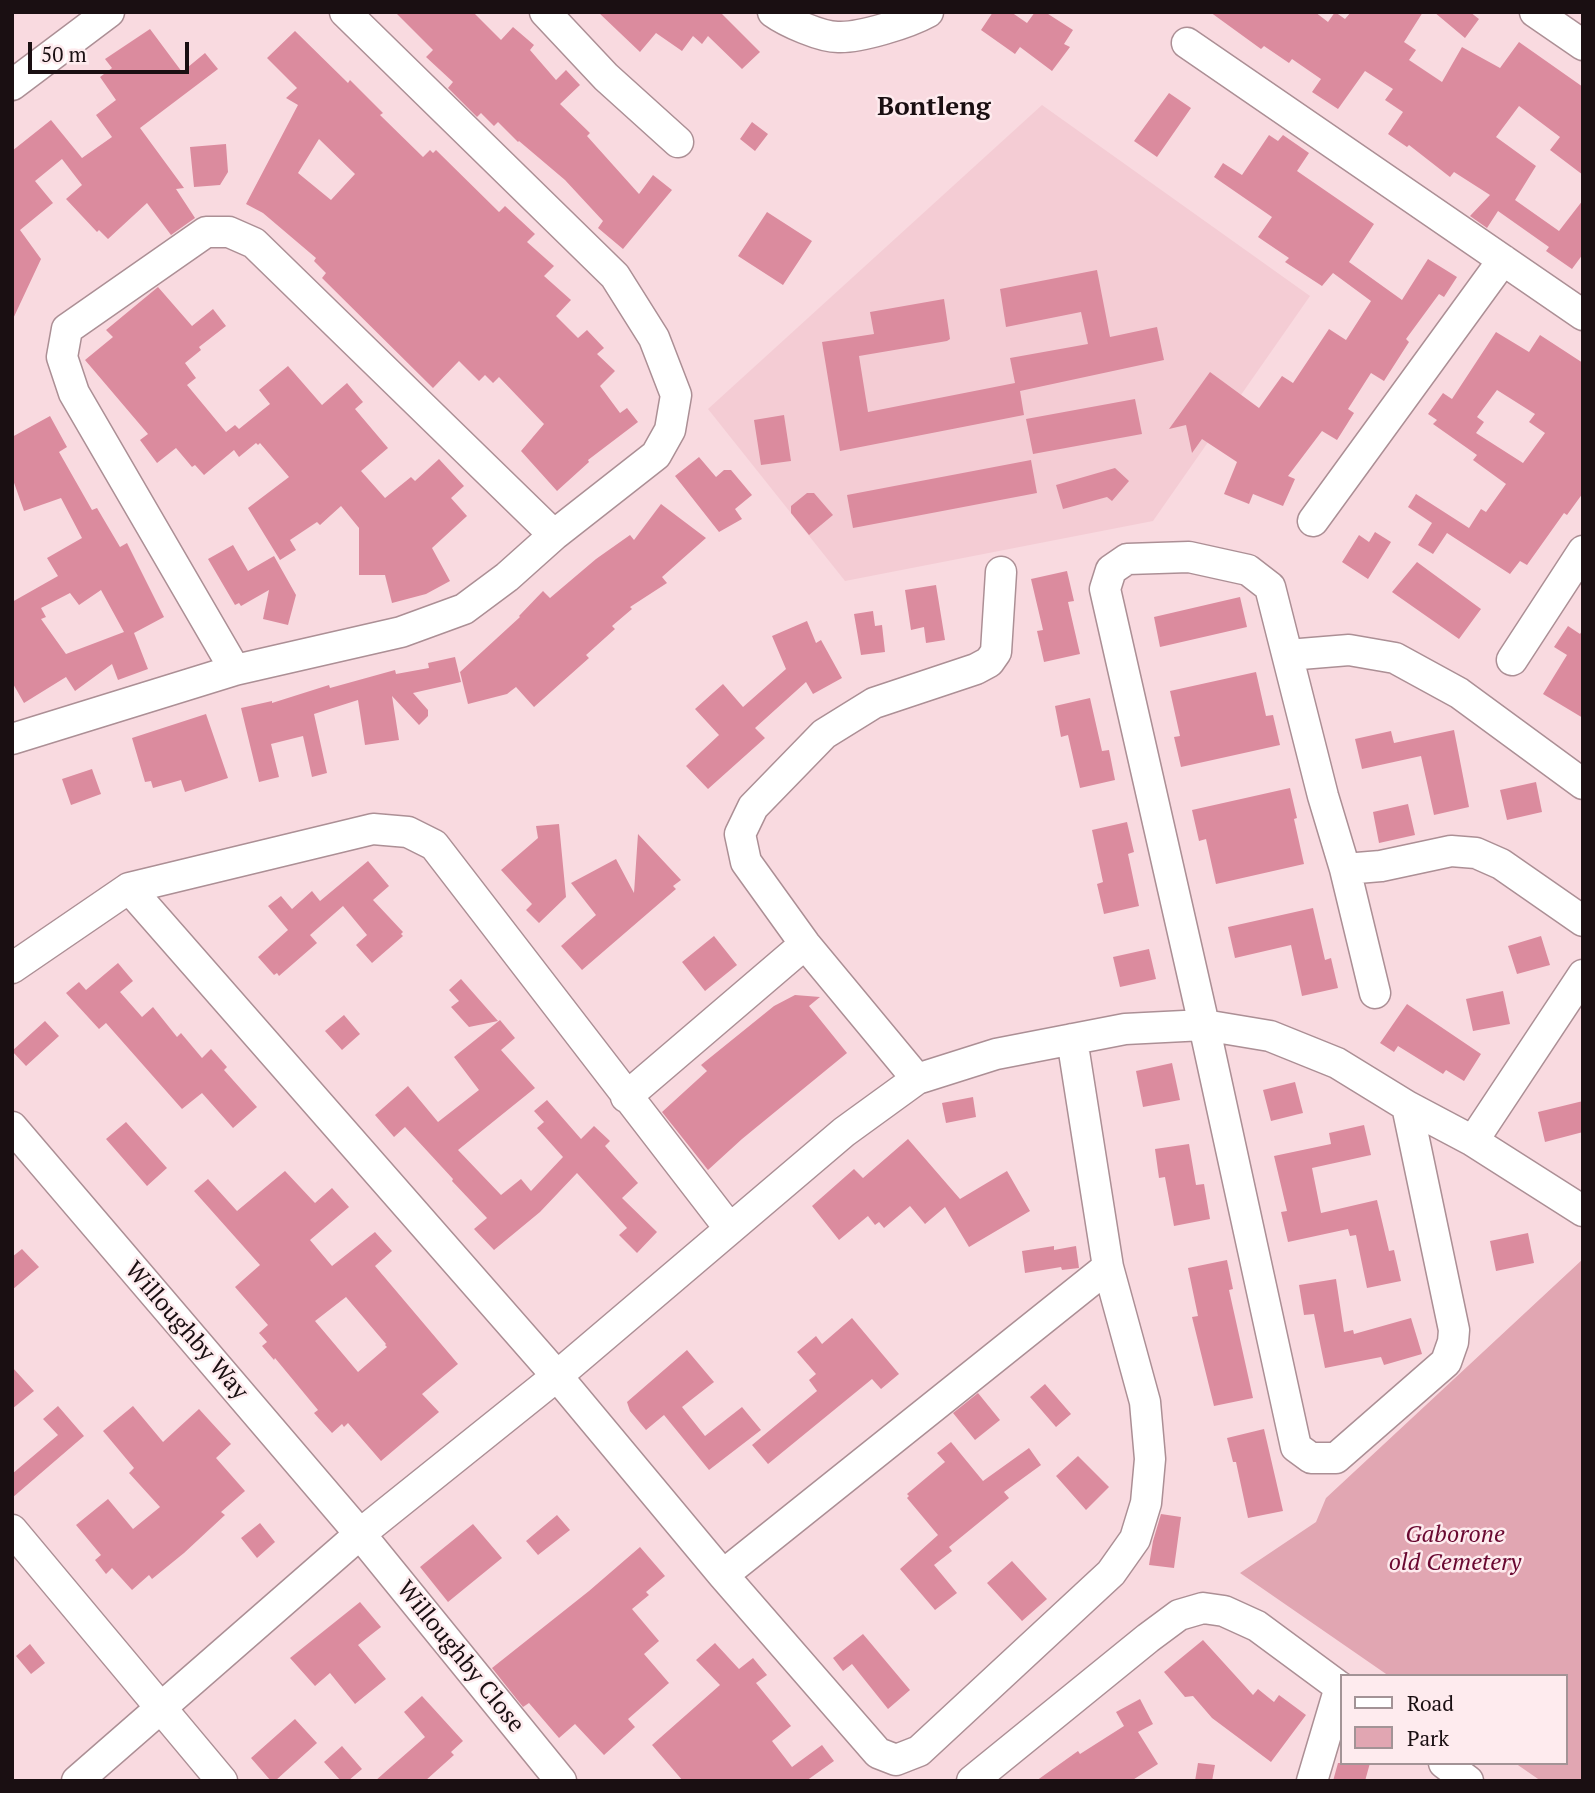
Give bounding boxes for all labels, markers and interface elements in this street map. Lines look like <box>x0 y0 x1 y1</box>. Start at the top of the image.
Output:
scale bar <box>32 28 192 72</box>
text: 50 m <box>41 40 87 68</box>
district label: Bontleng <box>877 92 991 124</box>
street label: Willoughby Way <box>118 1256 254 1406</box>
park label: Gaborone old Cemetery <box>1389 1521 1521 1577</box>
street label: Willoughby Close <box>390 1575 530 1739</box>
legend <box>1340 1674 1567 1765</box>
text: Road <box>1407 1689 1454 1717</box>
text: Park <box>1407 1724 1449 1752</box>

